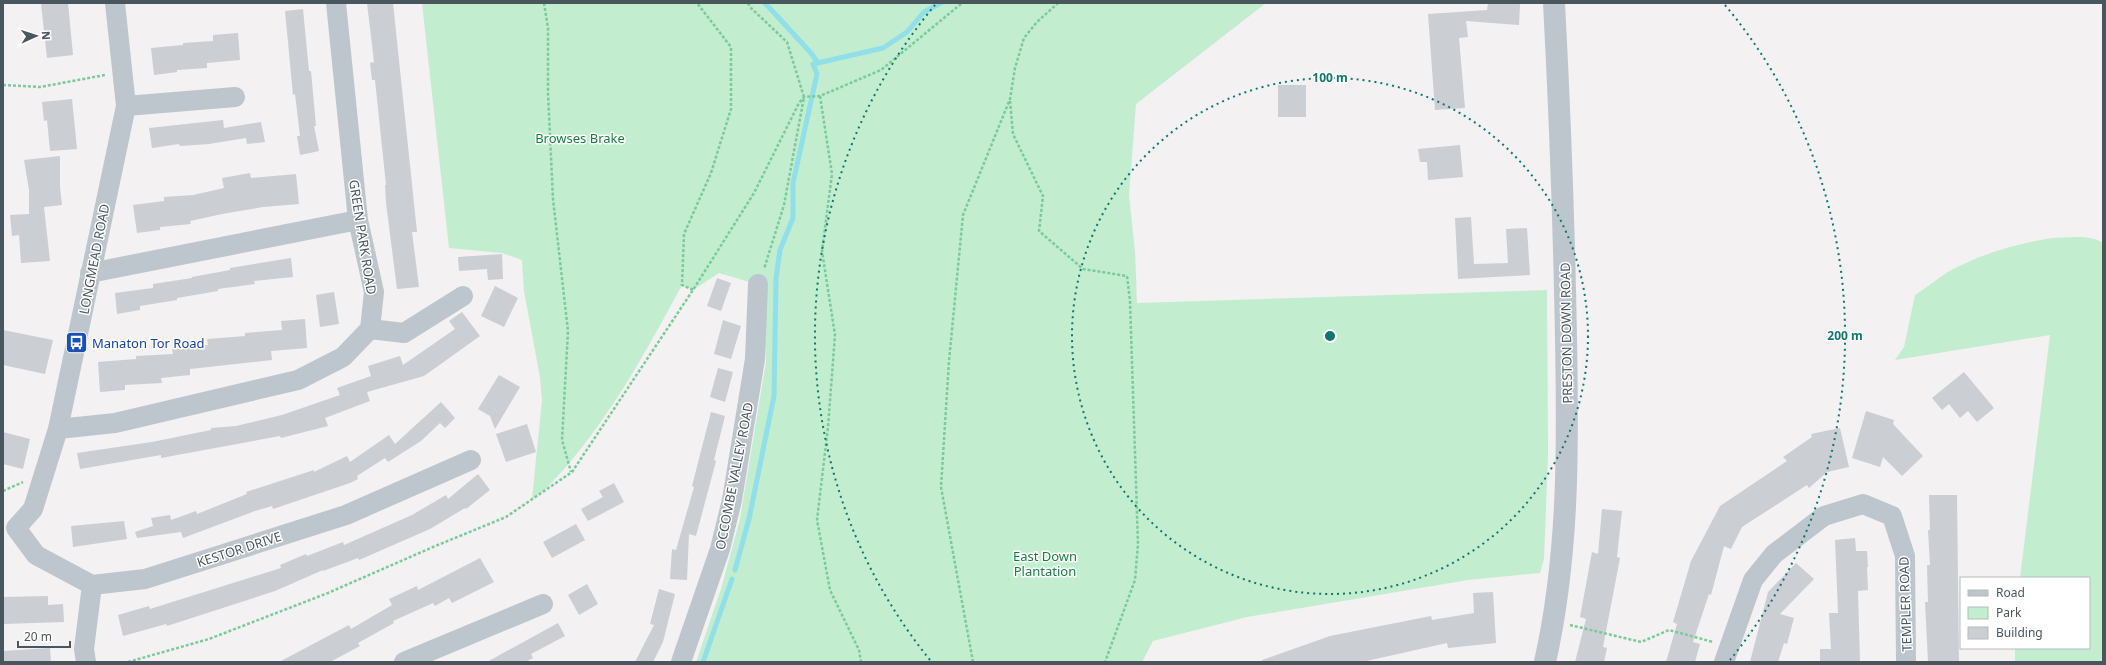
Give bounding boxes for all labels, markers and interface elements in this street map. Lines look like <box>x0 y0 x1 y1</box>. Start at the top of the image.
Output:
north arrow <box>16 16 56 56</box>
text: N <box>39 31 54 40</box>
text: 100 m <box>1312 69 1348 86</box>
park label: Browses Brake <box>535 129 625 147</box>
street label: GREEN PARK ROAD <box>345 178 381 296</box>
street label: LONGMEAD ROAD <box>74 202 114 316</box>
street label: PRESTON DOWN ROAD <box>1556 262 1576 404</box>
text: 200 m <box>1827 327 1863 344</box>
centre of rings <box>1323 329 1337 343</box>
bus stop icon: Manaton Tor Road <box>63 330 89 356</box>
place label: Manaton Tor Road <box>92 334 205 352</box>
street label: OCCOMBE VALLEY ROAD <box>711 401 757 551</box>
street label: KESTOR DRIVE <box>194 527 284 571</box>
park label: East Down Plantation <box>1013 547 1077 580</box>
street label: TEMPLER ROAD <box>1894 556 1916 652</box>
legend <box>1960 577 2090 649</box>
text: Road <box>1996 584 2025 601</box>
text: Park <box>1996 604 2022 621</box>
scale bar <box>18 623 70 649</box>
text: Building <box>1996 624 2043 641</box>
text: 20 m <box>24 628 52 645</box>

